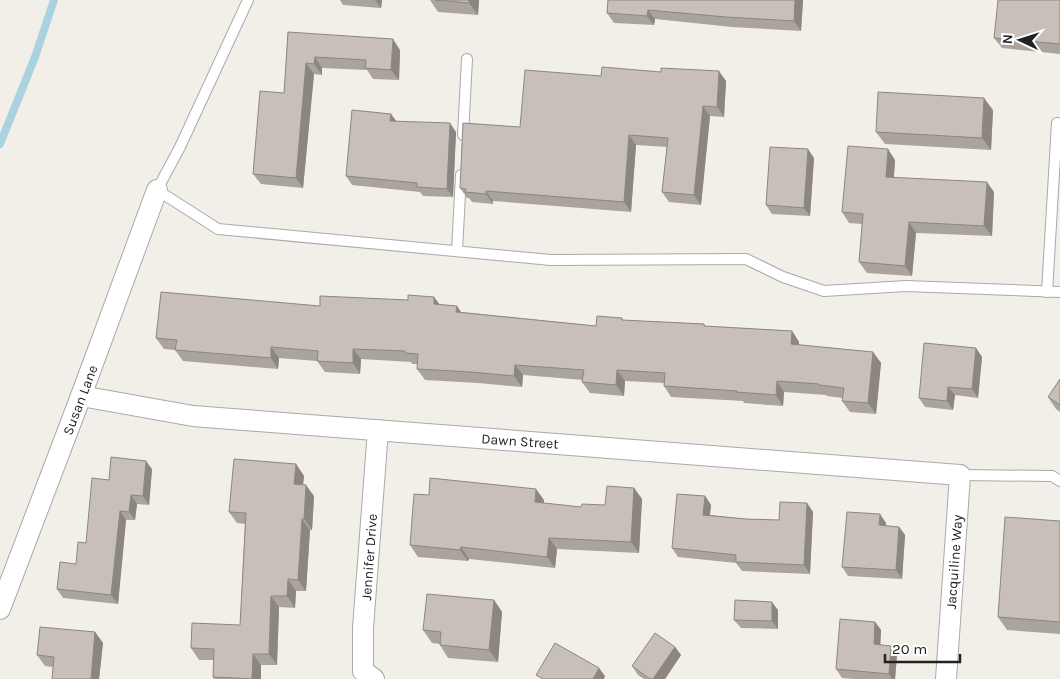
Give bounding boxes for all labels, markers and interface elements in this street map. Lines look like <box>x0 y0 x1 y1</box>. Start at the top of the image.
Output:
north arrow <box>995 15 1045 65</box>
text: N <box>999 34 1016 45</box>
street label: Susan Lane <box>59 363 102 438</box>
street label: Dawn Street <box>481 430 559 453</box>
street label: Jennifer Drive <box>358 513 381 601</box>
street label: Jacquiline Way <box>943 514 966 610</box>
scale bar <box>885 632 960 664</box>
text: 20 m <box>892 640 927 658</box>

